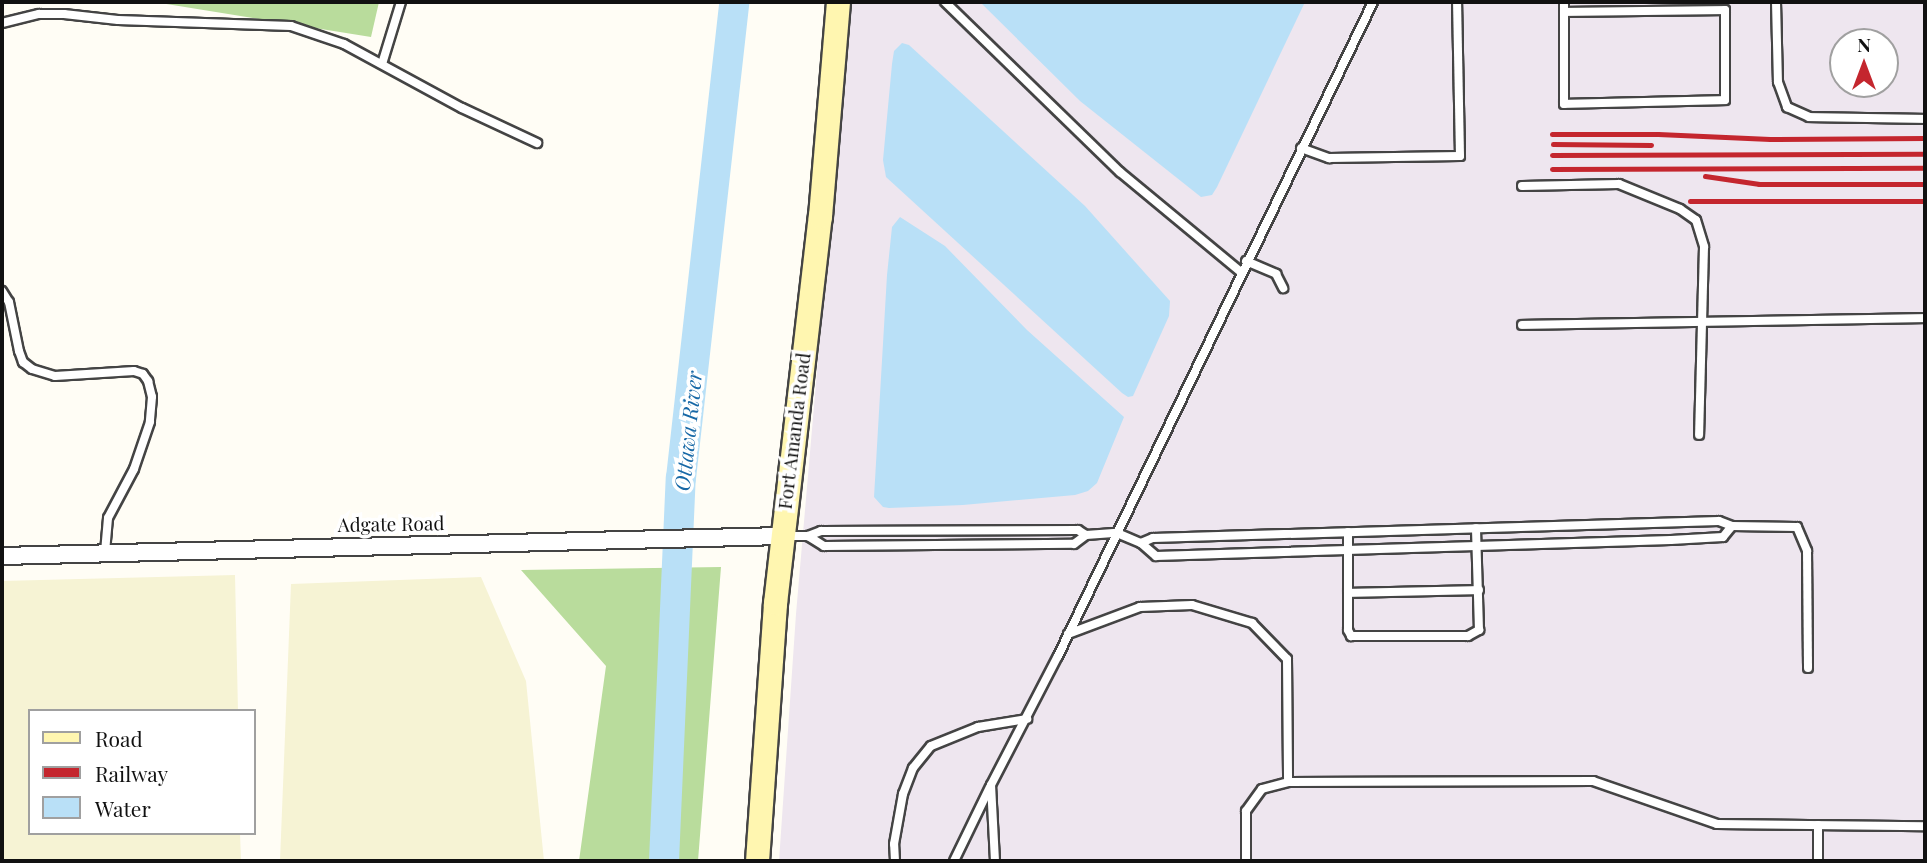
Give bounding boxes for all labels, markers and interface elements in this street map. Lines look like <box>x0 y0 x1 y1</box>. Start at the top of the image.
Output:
north arrow <box>1829 28 1899 98</box>
text: N <box>1857 31 1871 57</box>
street label: Fort Amanda Road <box>773 351 815 511</box>
water label: Ottawa River <box>668 370 706 492</box>
street label: Adgate Road <box>338 512 444 536</box>
legend <box>28 709 256 835</box>
text: Road <box>95 724 143 752</box>
text: Railway <box>95 759 168 787</box>
text: Water <box>95 794 151 822</box>

